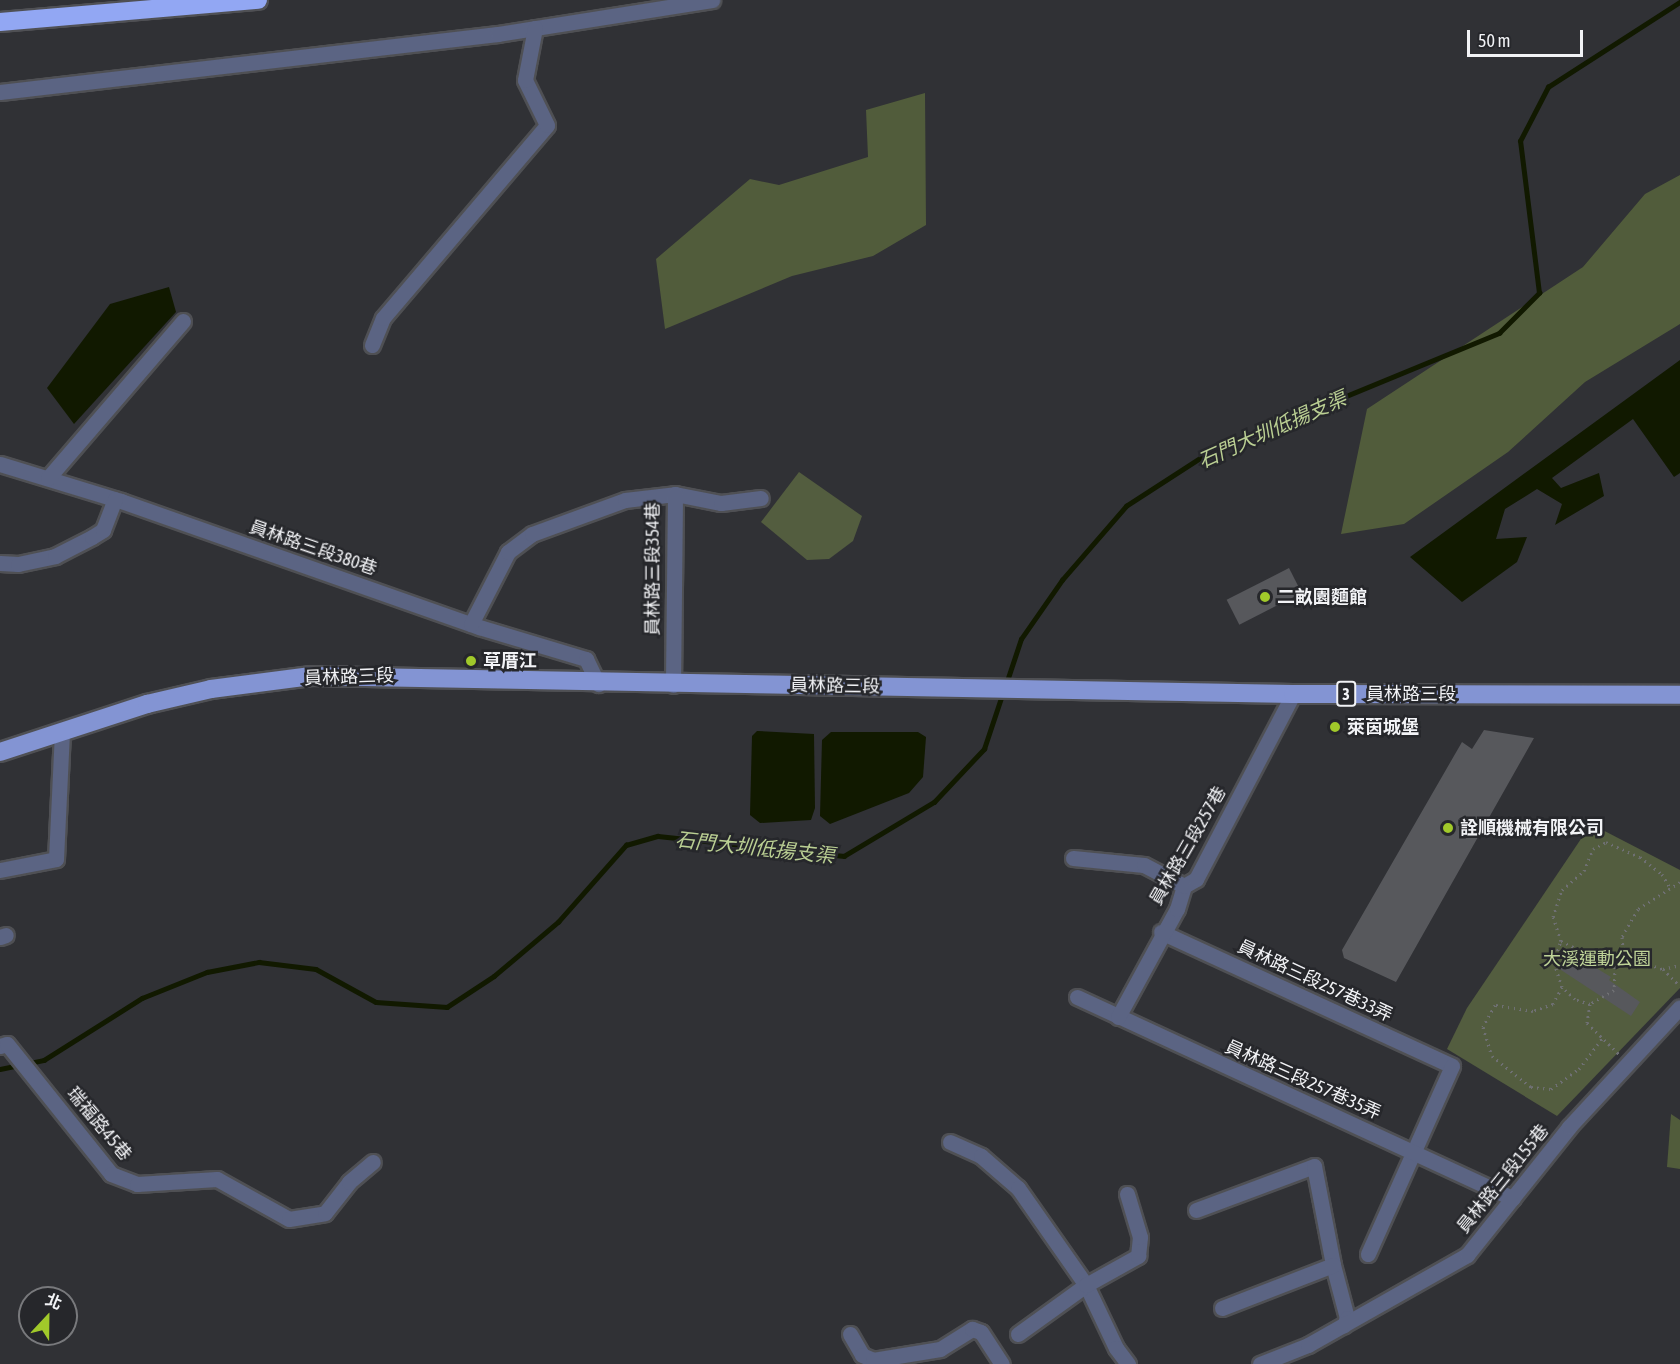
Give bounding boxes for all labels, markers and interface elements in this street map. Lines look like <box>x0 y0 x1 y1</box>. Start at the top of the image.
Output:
scale bar <box>1470 18 1586 56</box>
text: 50 m <box>1478 30 1510 51</box>
water label: 石門大圳低揚支渠 <box>1194 385 1350 473</box>
street label: 員林路三段354巷 <box>642 502 664 636</box>
street label: 員林路三段380巷 <box>246 516 380 580</box>
place label: 二畝園麵館 <box>1277 586 1367 608</box>
marker: 二畝園麵館 <box>1258 590 1272 604</box>
place label: 草厝江 <box>483 650 537 672</box>
marker: 草厝江 <box>464 654 478 668</box>
street label: 員林路三段 <box>304 665 394 689</box>
street label: 員林路三段 <box>790 674 880 698</box>
road number: 3 <box>1336 681 1356 707</box>
street label: 員林路三段 <box>1366 683 1456 705</box>
place label: 萊茵城堡 <box>1347 716 1419 738</box>
marker: 萊茵城堡 <box>1328 720 1342 734</box>
street label: 員林路三段257巷 <box>1145 783 1231 909</box>
place label: 詮順機械有限公司 <box>1460 817 1604 839</box>
marker: 詮順機械有限公司 <box>1441 821 1455 835</box>
water label: 石門大圳低揚支渠 <box>674 827 836 867</box>
street label: 員林路三段257巷33弄 <box>1234 936 1396 1026</box>
park label: 大溪運動公園 <box>1543 948 1651 970</box>
street label: 員林路三段257巷35弄 <box>1222 1036 1384 1124</box>
street label: 瑞福路45巷 <box>62 1083 136 1165</box>
street label: 員林路三段155巷 <box>1453 1120 1553 1238</box>
north arrow <box>18 1286 78 1346</box>
text: 北 <box>43 1290 65 1313</box>

